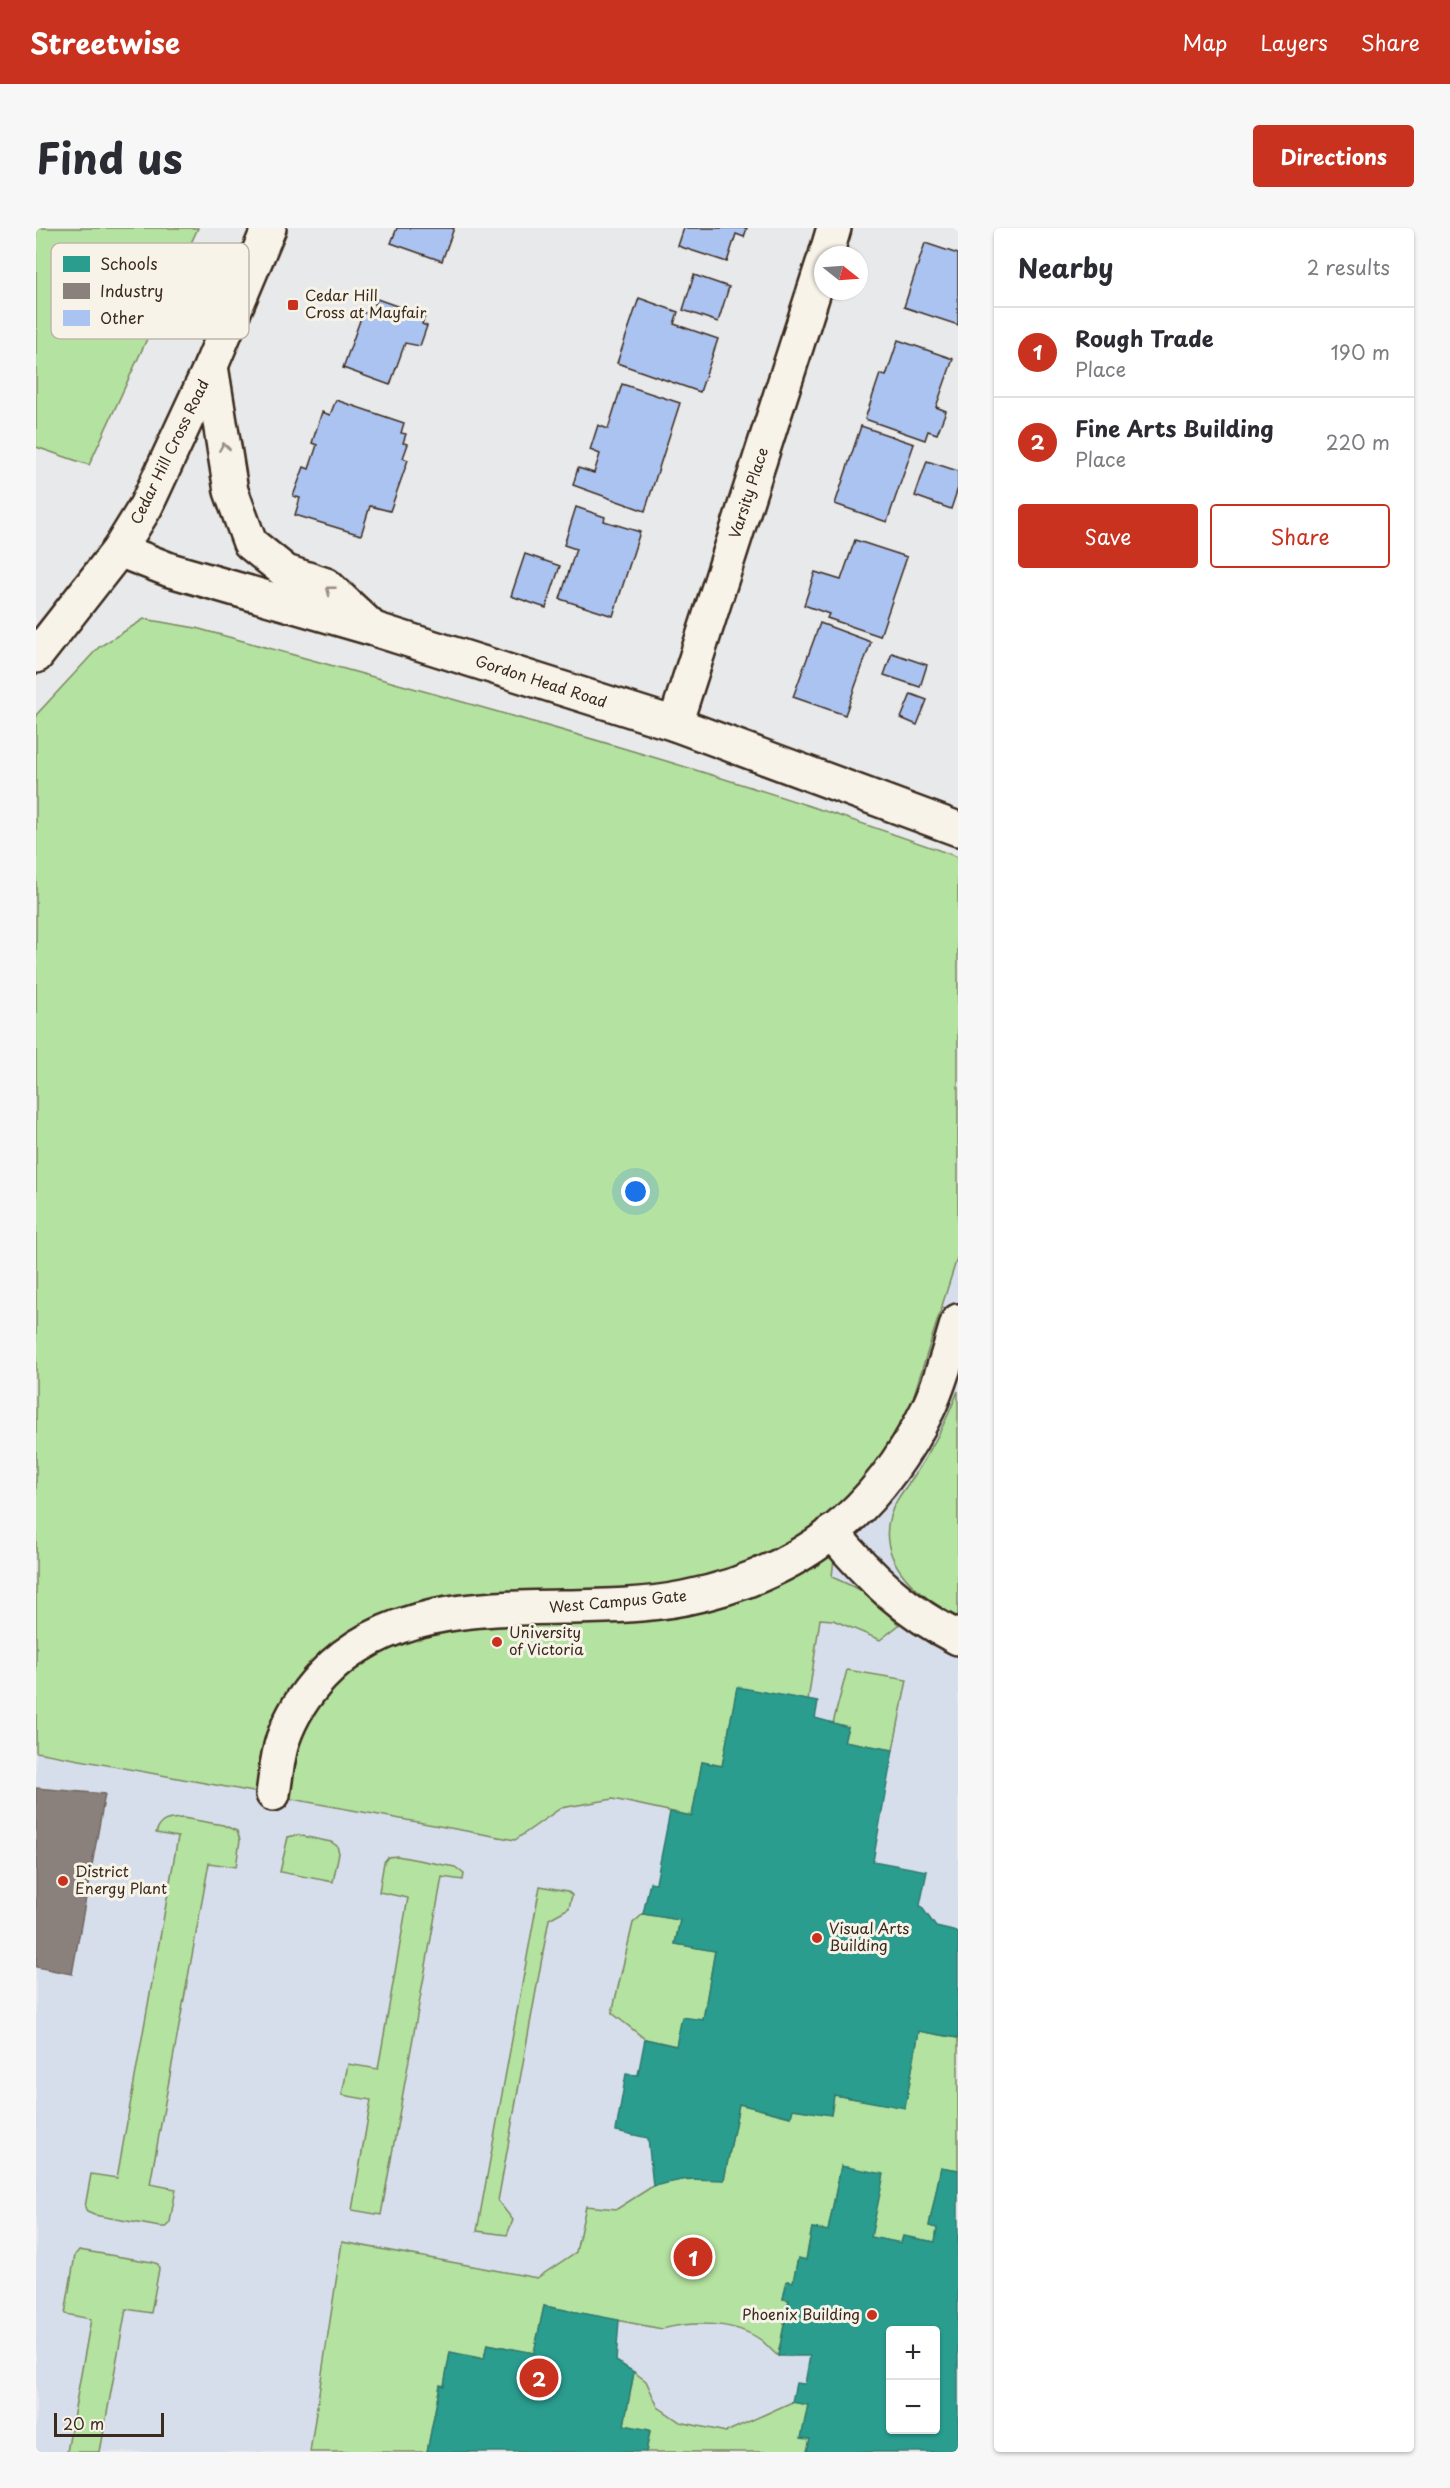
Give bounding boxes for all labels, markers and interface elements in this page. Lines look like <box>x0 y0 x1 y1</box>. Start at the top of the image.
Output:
text: Streetwise <box>30 21 180 64</box>
text: Map <box>1183 26 1227 58</box>
text: Layers <box>1260 26 1328 58</box>
text: Share <box>1361 26 1420 58</box>
text: Find us <box>36 125 183 188</box>
button: Directions <box>1253 125 1414 187</box>
legend <box>51 243 249 339</box>
north arrow <box>814 246 868 300</box>
text: Nearby <box>1018 248 1113 287</box>
text: Schools <box>100 251 158 275</box>
text: 2 results <box>1307 252 1390 282</box>
text: Industry <box>100 278 163 302</box>
place label: Cedar Hill Cross at Mayfair <box>305 283 426 323</box>
marker: Cedar Hill Cross at Mayfair <box>286 298 300 312</box>
text: Other <box>100 305 144 329</box>
text: Rough Trade <box>1075 321 1214 354</box>
text: 1 <box>1033 337 1042 367</box>
text: 190 m <box>1331 337 1390 367</box>
text: Place <box>1075 354 1126 384</box>
street label: Cedar Hill Cross Road <box>124 375 214 528</box>
text: Fine Arts Building <box>1075 411 1274 444</box>
text: 2 <box>1030 427 1045 457</box>
text: 220 m <box>1326 427 1390 457</box>
one-way arrow <box>218 442 230 451</box>
street label: Varsity Place <box>722 444 773 541</box>
text: Place <box>1075 444 1126 474</box>
button: Save <box>1018 504 1198 568</box>
button: Share <box>1210 504 1390 568</box>
one-way arrow <box>326 587 337 598</box>
street label: Gordon Head Road <box>473 648 610 713</box>
your location <box>621 1177 650 1206</box>
street label: West Campus Gate <box>548 1583 688 1618</box>
place label: University of Victoria <box>509 1620 584 1660</box>
marker: University of Victoria <box>490 1635 504 1649</box>
place label: District Energy Plant <box>75 1859 167 1899</box>
marker: District Energy Plant <box>56 1874 70 1888</box>
place label: Visual Arts Building <box>829 1916 909 1956</box>
marker: Visual Arts Building <box>810 1931 824 1945</box>
pin: 1 <box>674 2234 712 2280</box>
place label: Phoenix Building <box>742 2302 860 2325</box>
marker: Phoenix Building <box>865 2308 879 2322</box>
map controls <box>886 2326 940 2434</box>
button: + <box>886 2326 940 2380</box>
pin: 2 <box>520 2356 558 2400</box>
button: − <box>886 2380 940 2434</box>
scale bar <box>54 2410 164 2438</box>
text: 20 m <box>63 2411 104 2435</box>

